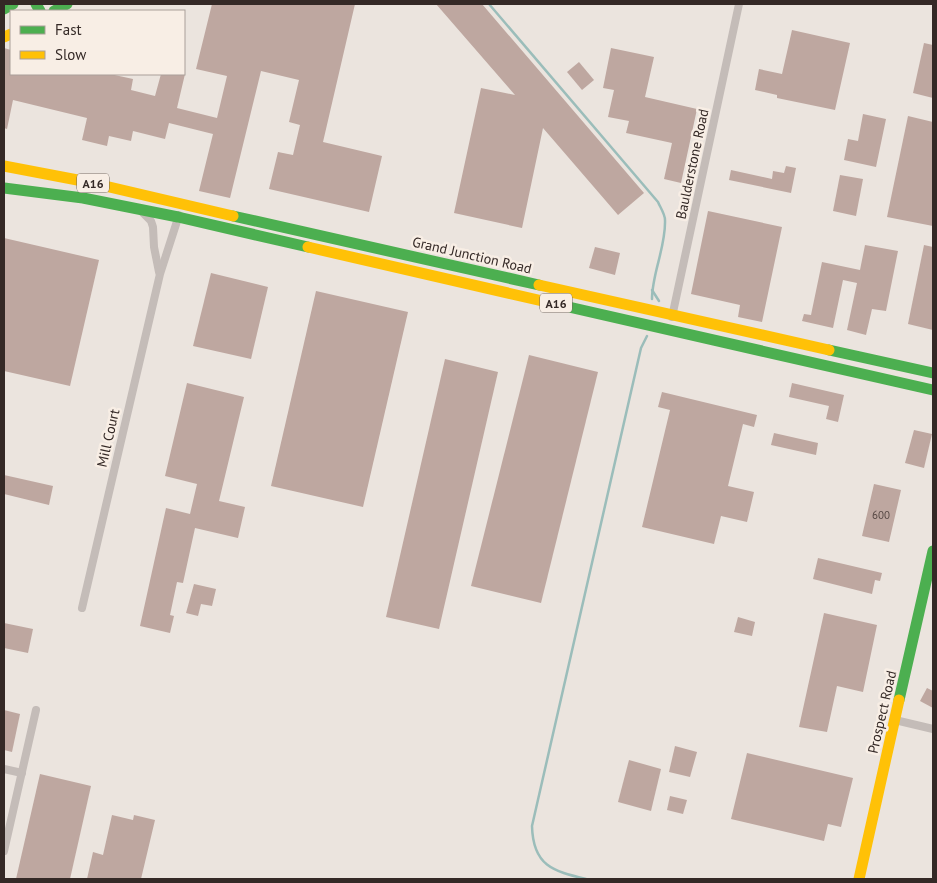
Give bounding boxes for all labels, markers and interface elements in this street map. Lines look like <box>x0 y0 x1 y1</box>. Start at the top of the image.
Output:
legend <box>10 10 185 75</box>
text: Fast <box>55 20 82 39</box>
text: Slow <box>55 45 86 64</box>
street label: Baulderstone Road <box>672 107 712 221</box>
road number: A16 <box>77 174 109 192</box>
street label: Grand Junction Road <box>411 233 533 277</box>
road number: A16 <box>540 294 572 312</box>
street label: Mill Court <box>93 407 123 469</box>
house number: 600 <box>872 508 890 522</box>
street label: Prospect Road <box>864 669 900 755</box>

